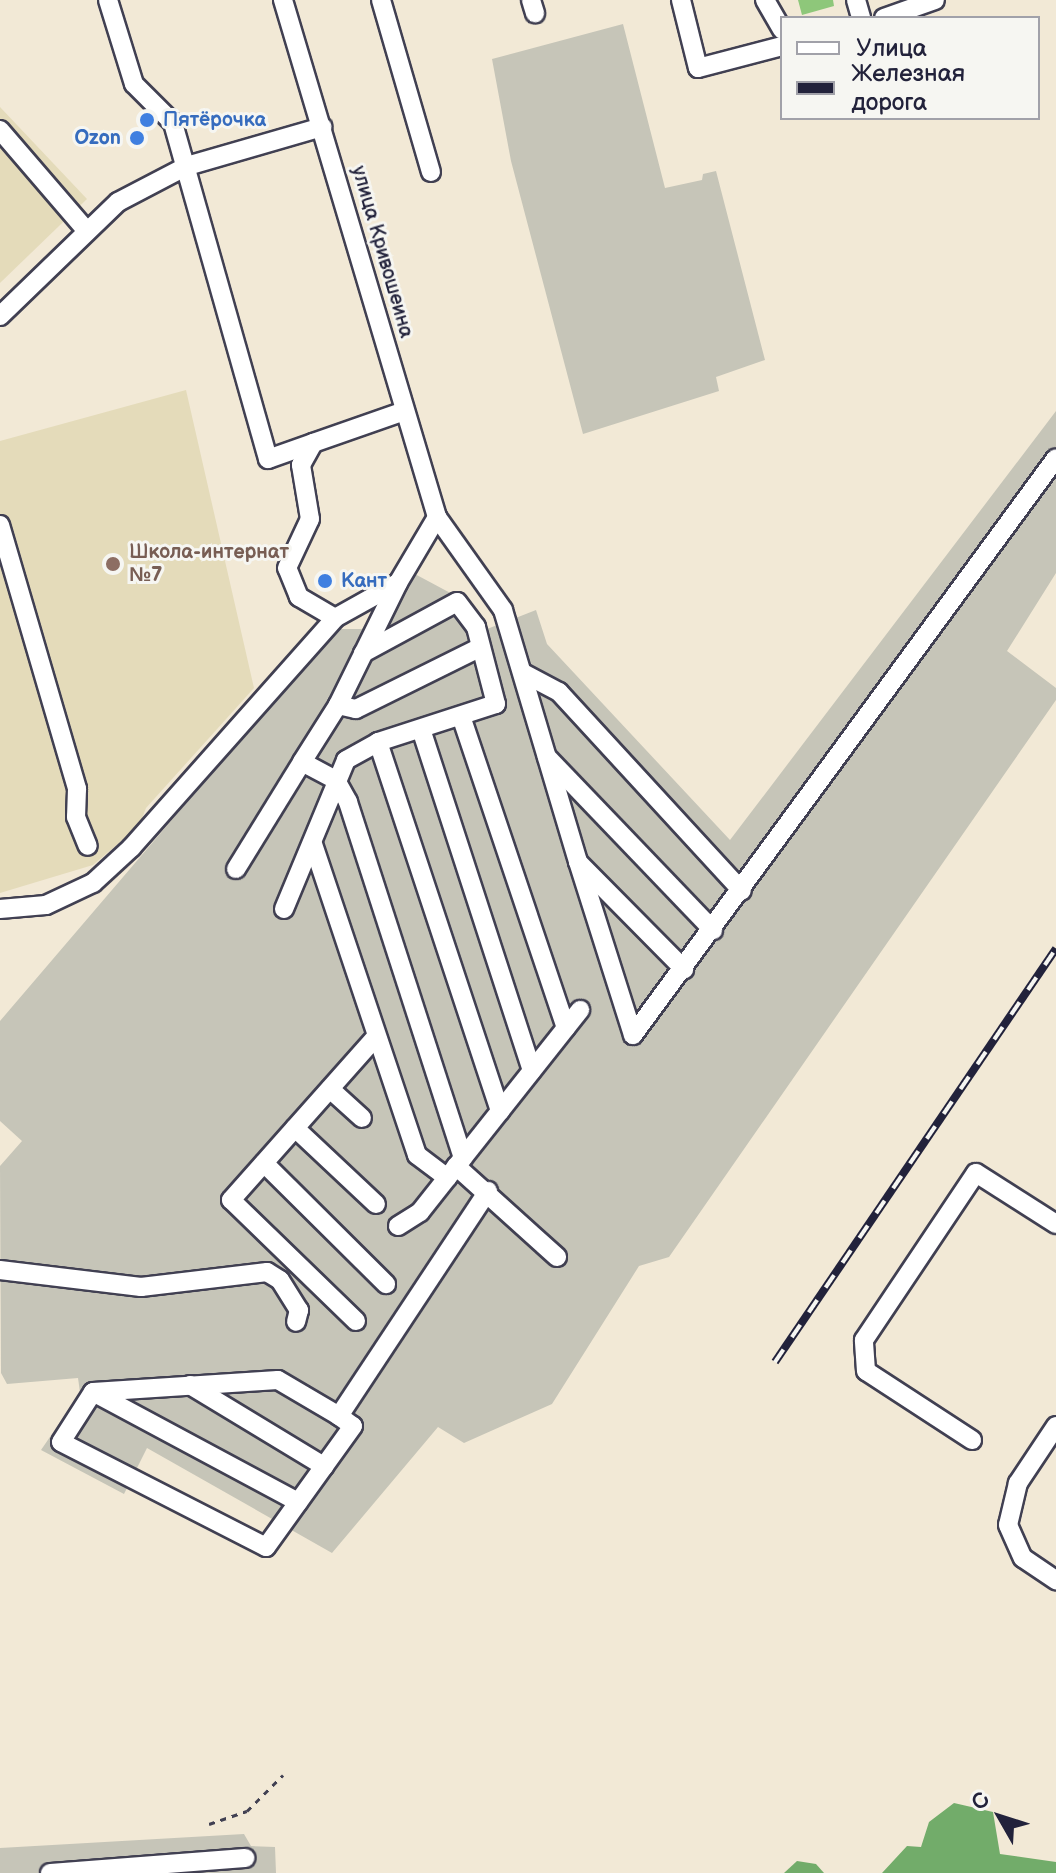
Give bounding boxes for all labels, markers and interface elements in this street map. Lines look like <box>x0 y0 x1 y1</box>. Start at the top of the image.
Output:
legend <box>780 16 1040 120</box>
text: Улица <box>856 34 927 63</box>
text: Железная дорога <box>851 59 965 117</box>
place label: Пятёрочка <box>163 108 266 132</box>
marker: Пятёрочка <box>138 111 156 129</box>
place label: Ozon <box>74 126 121 150</box>
marker: Ozon <box>128 129 146 147</box>
street label: улица Кривошеина <box>346 163 418 341</box>
place label: Школа-интернат №7 <box>129 540 289 587</box>
marker: Школа-интернат №7 <box>104 555 122 573</box>
place label: Кант <box>341 569 387 593</box>
marker: Кант <box>316 572 334 590</box>
north arrow <box>960 1777 1040 1857</box>
text: С <box>966 1787 996 1816</box>

